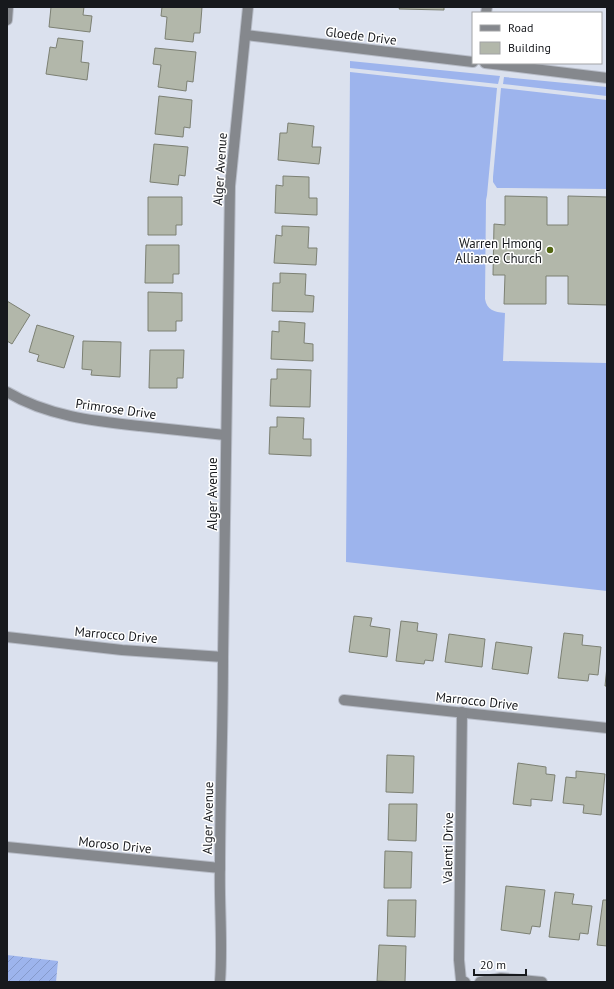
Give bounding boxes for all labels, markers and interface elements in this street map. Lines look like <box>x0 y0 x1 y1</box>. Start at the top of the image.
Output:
legend <box>472 12 602 64</box>
text: Road <box>508 20 533 35</box>
street label: Gloede Drive <box>324 23 398 49</box>
text: Building <box>508 40 551 55</box>
street label: Alger Avenue <box>209 132 231 206</box>
place label: Warren Hmong Alliance Church <box>455 235 542 267</box>
marker: Warren Hmong Alliance Church <box>545 245 555 255</box>
street label: Primrose Drive <box>75 395 157 423</box>
street label: Alger Avenue <box>204 457 221 531</box>
street label: Marrocco Drive <box>74 623 158 647</box>
street label: Marrocco Drive <box>435 688 519 714</box>
street label: Alger Avenue <box>199 781 217 855</box>
street label: Valenti Drive <box>439 812 457 885</box>
street label: Moroso Drive <box>77 833 153 857</box>
scale bar <box>474 951 526 977</box>
text: 20 m <box>480 957 506 972</box>

